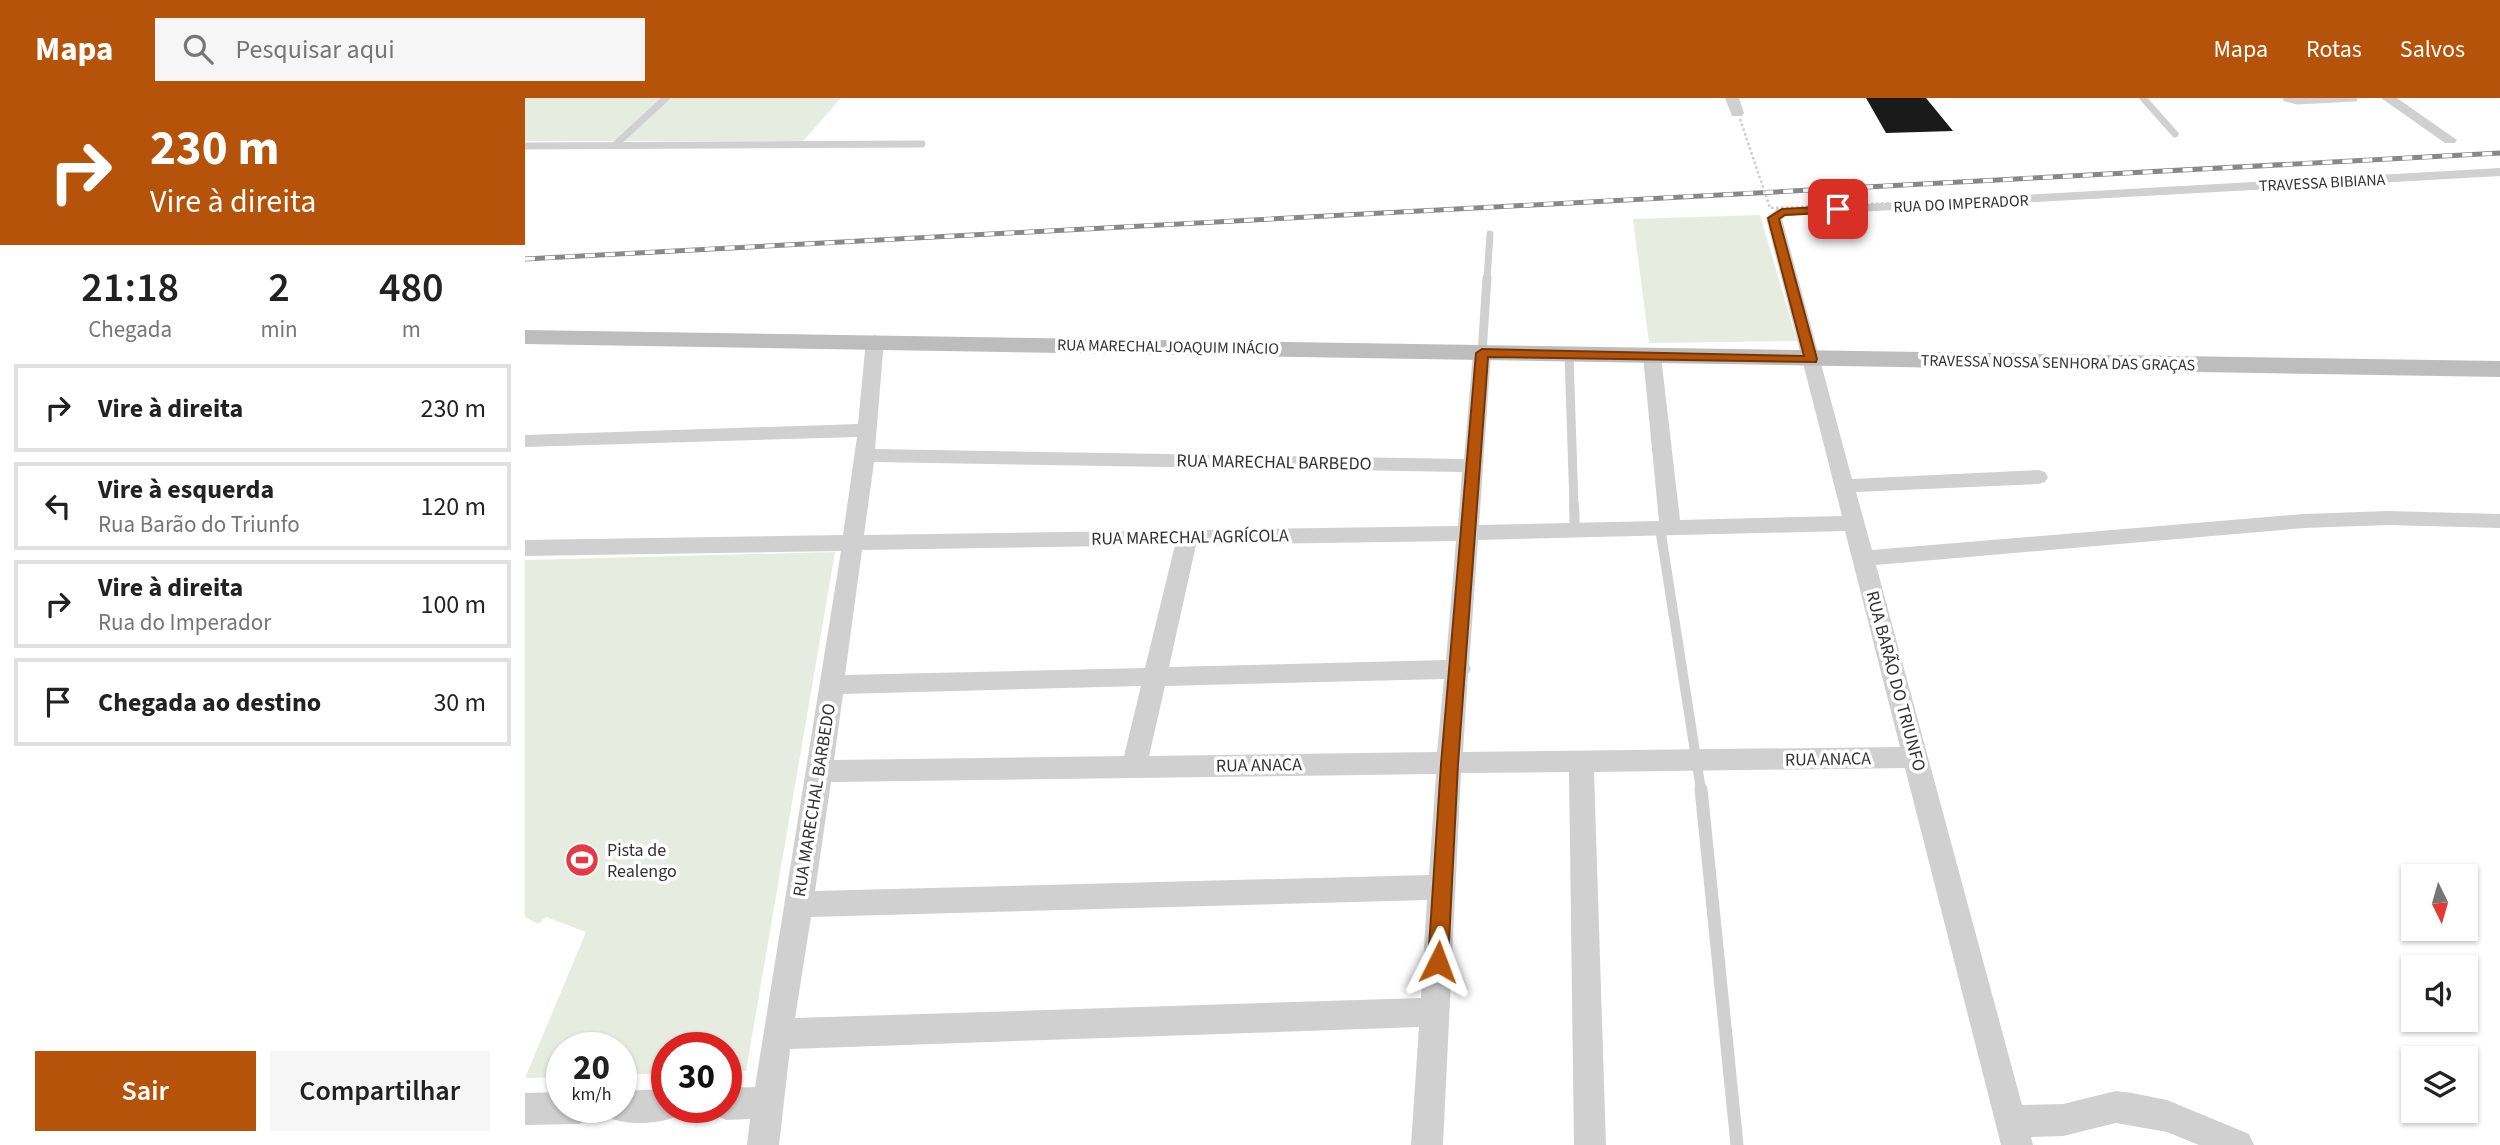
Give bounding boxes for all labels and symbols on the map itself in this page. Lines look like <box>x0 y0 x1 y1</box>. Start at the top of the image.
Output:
street label: TRAVESSA BIBIANA <box>2258 169 2386 197</box>
pin <box>1808 179 1868 239</box>
street label: RUA DO IMPERADOR <box>1893 189 2029 219</box>
street label: RUA MARECHAL JOAQUIM INÁCIO <box>1057 334 1279 360</box>
street label: TRAVESSA NOSSA SENHORA DAS GRAÇAS <box>1921 350 2195 376</box>
street label: RUA MARECHAL BARBEDO <box>1176 448 1372 477</box>
street label: RUA MARECHAL AGRÍCOLA <box>1091 523 1289 552</box>
street label: RUA BARÃO DO TRIUNFO <box>1859 588 1932 774</box>
street label: RUA MARECHAL BARBEDO <box>787 702 842 899</box>
street label: RUA ANACA <box>1785 746 1871 773</box>
street label: RUA ANACA <box>1216 752 1302 779</box>
place label: Pista de Realengo <box>607 838 677 884</box>
sports icon: Pista de Realengo <box>563 841 601 879</box>
north arrow <box>2401 864 2478 942</box>
position arrow <box>1401 925 1475 999</box>
speed limit sign: 30 <box>651 1032 742 1123</box>

